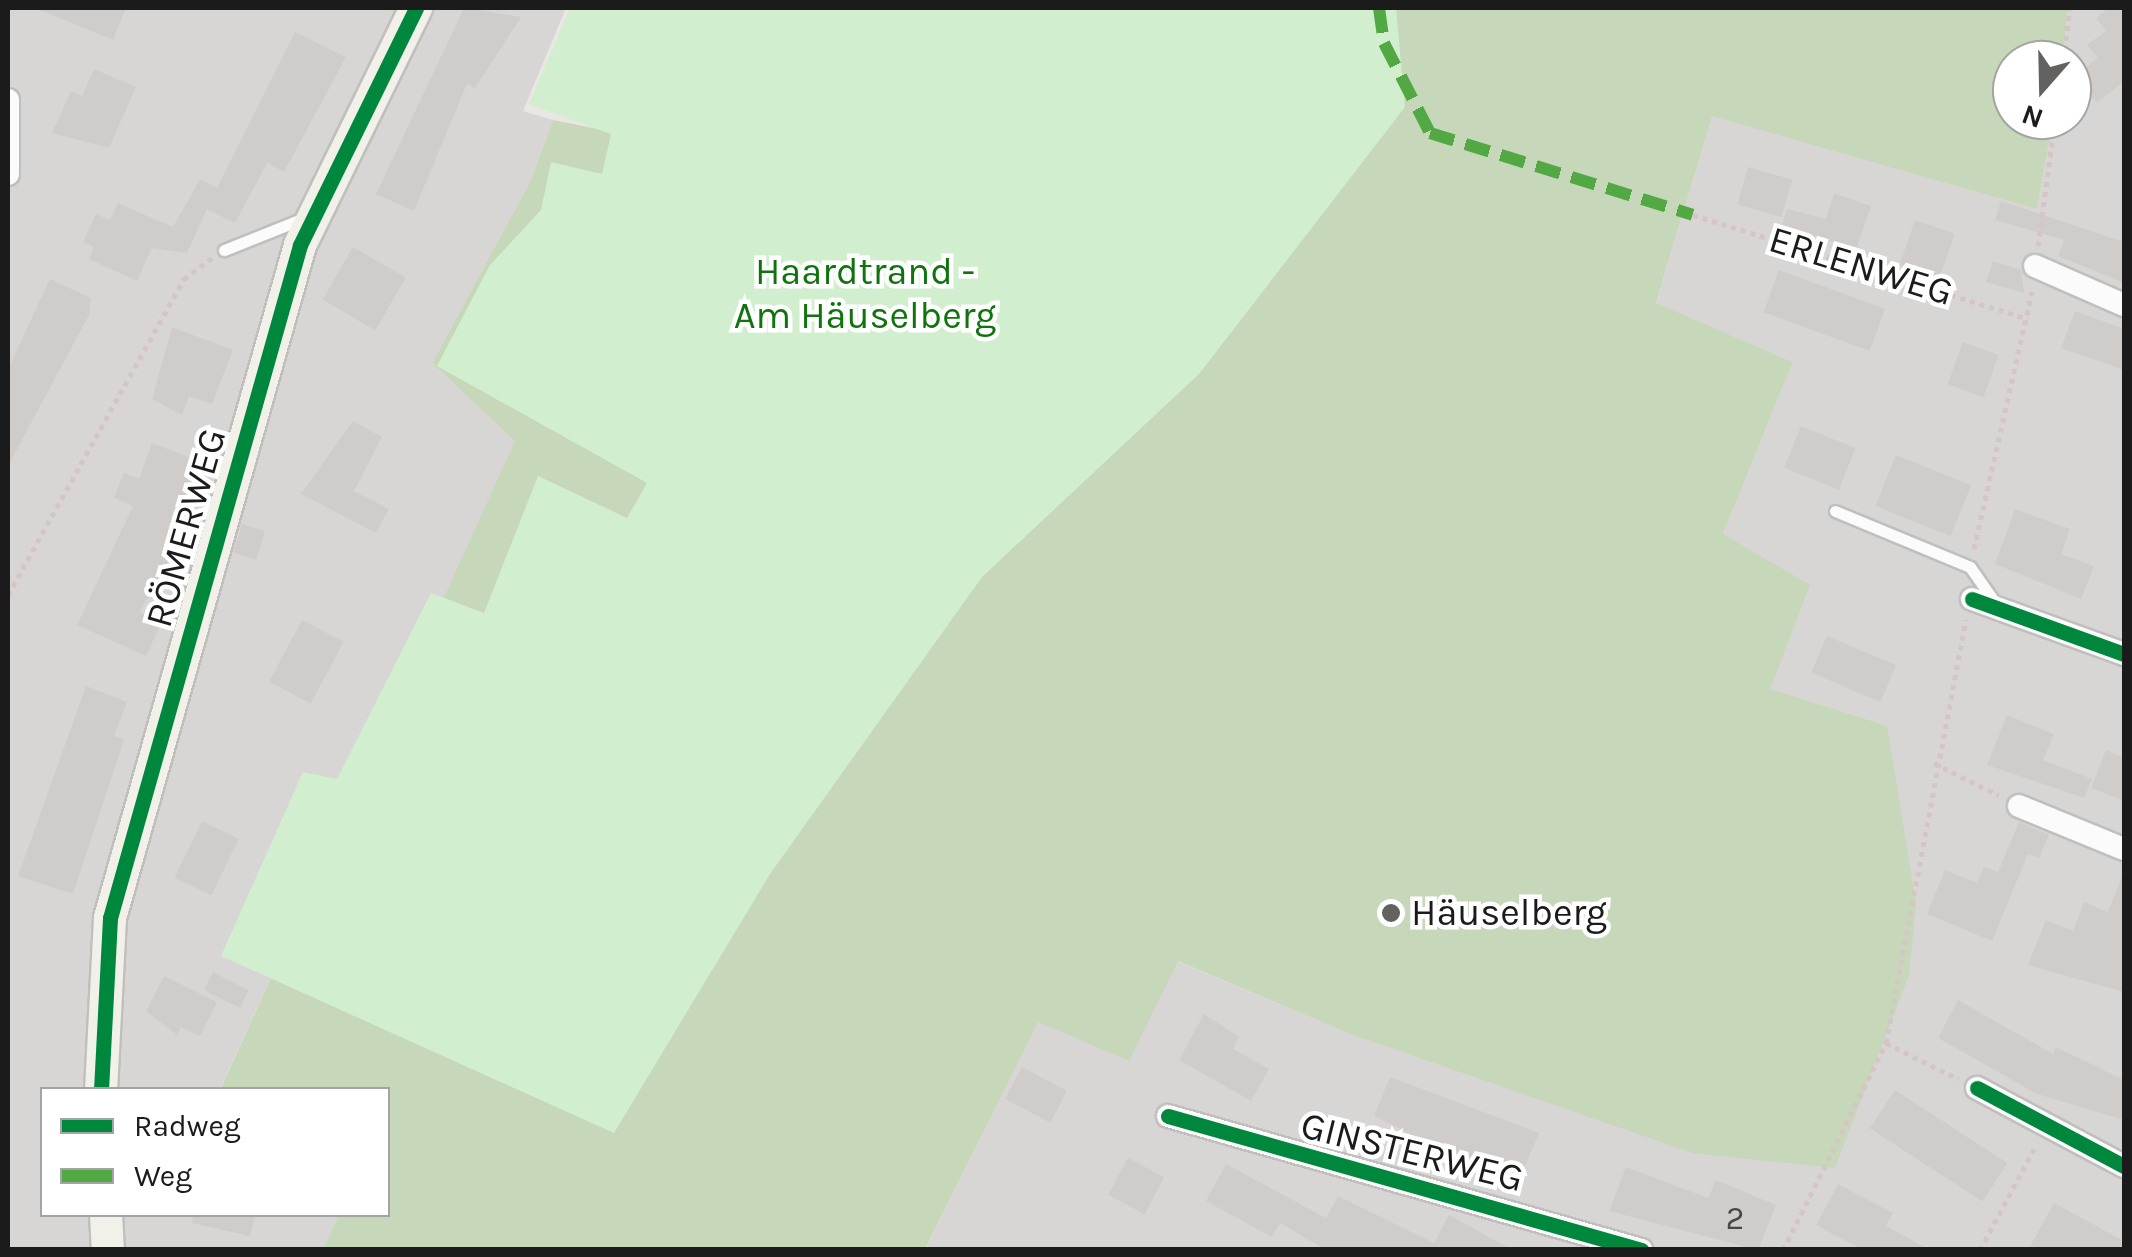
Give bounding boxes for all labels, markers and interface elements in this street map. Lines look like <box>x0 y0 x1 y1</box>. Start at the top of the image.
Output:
north arrow <box>1992 40 2092 140</box>
text: N <box>2017 98 2047 136</box>
street label: ERLENWEG <box>1764 216 1958 316</box>
park label: Haardtrand - Am Häuselberg <box>734 249 996 338</box>
street label: RÖMERWEG <box>136 423 236 633</box>
place label: Häuselberg <box>1411 890 1607 936</box>
marker: Häuselberg <box>1380 902 1402 924</box>
legend <box>40 1087 390 1217</box>
street label: GINSTERWEG <box>1296 1102 1528 1202</box>
text: Radweg <box>134 1108 241 1144</box>
text: Weg <box>134 1158 192 1194</box>
house number: 2 <box>1726 1200 1744 1238</box>

